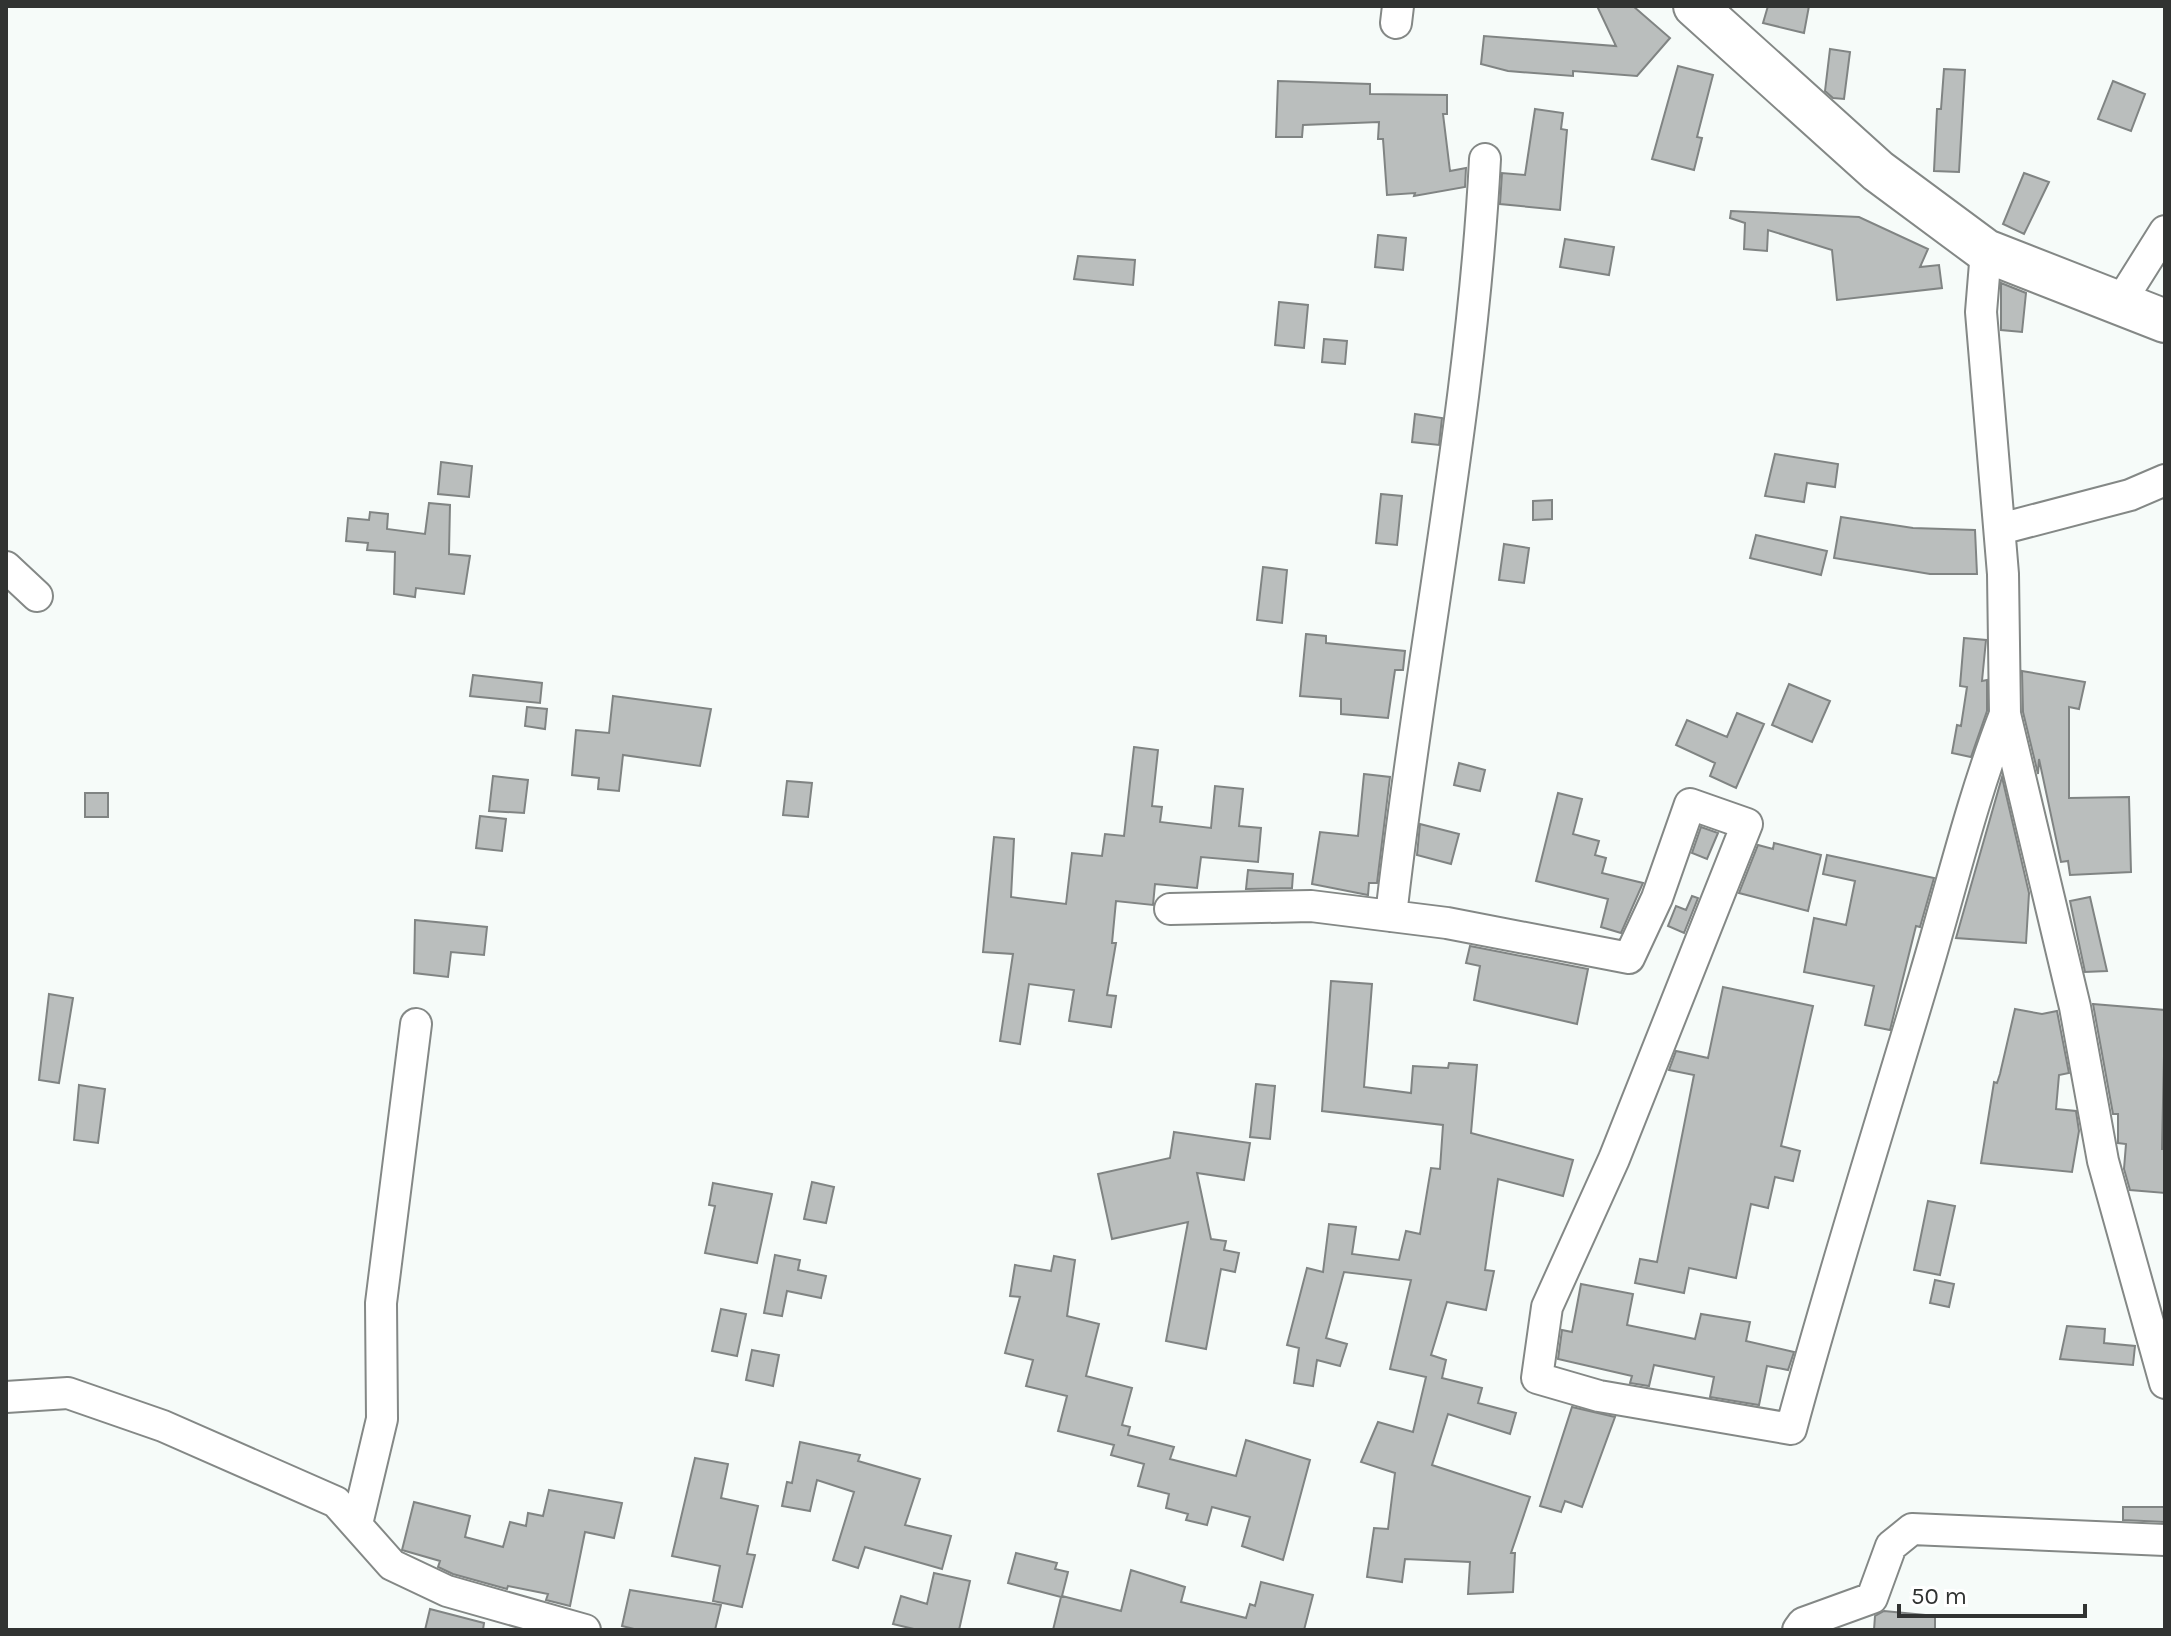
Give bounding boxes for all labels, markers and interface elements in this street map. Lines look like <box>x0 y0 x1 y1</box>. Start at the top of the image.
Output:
scale bar <box>1899 1568 2085 1618</box>
text: 50 m <box>1911 1582 1967 1610</box>

